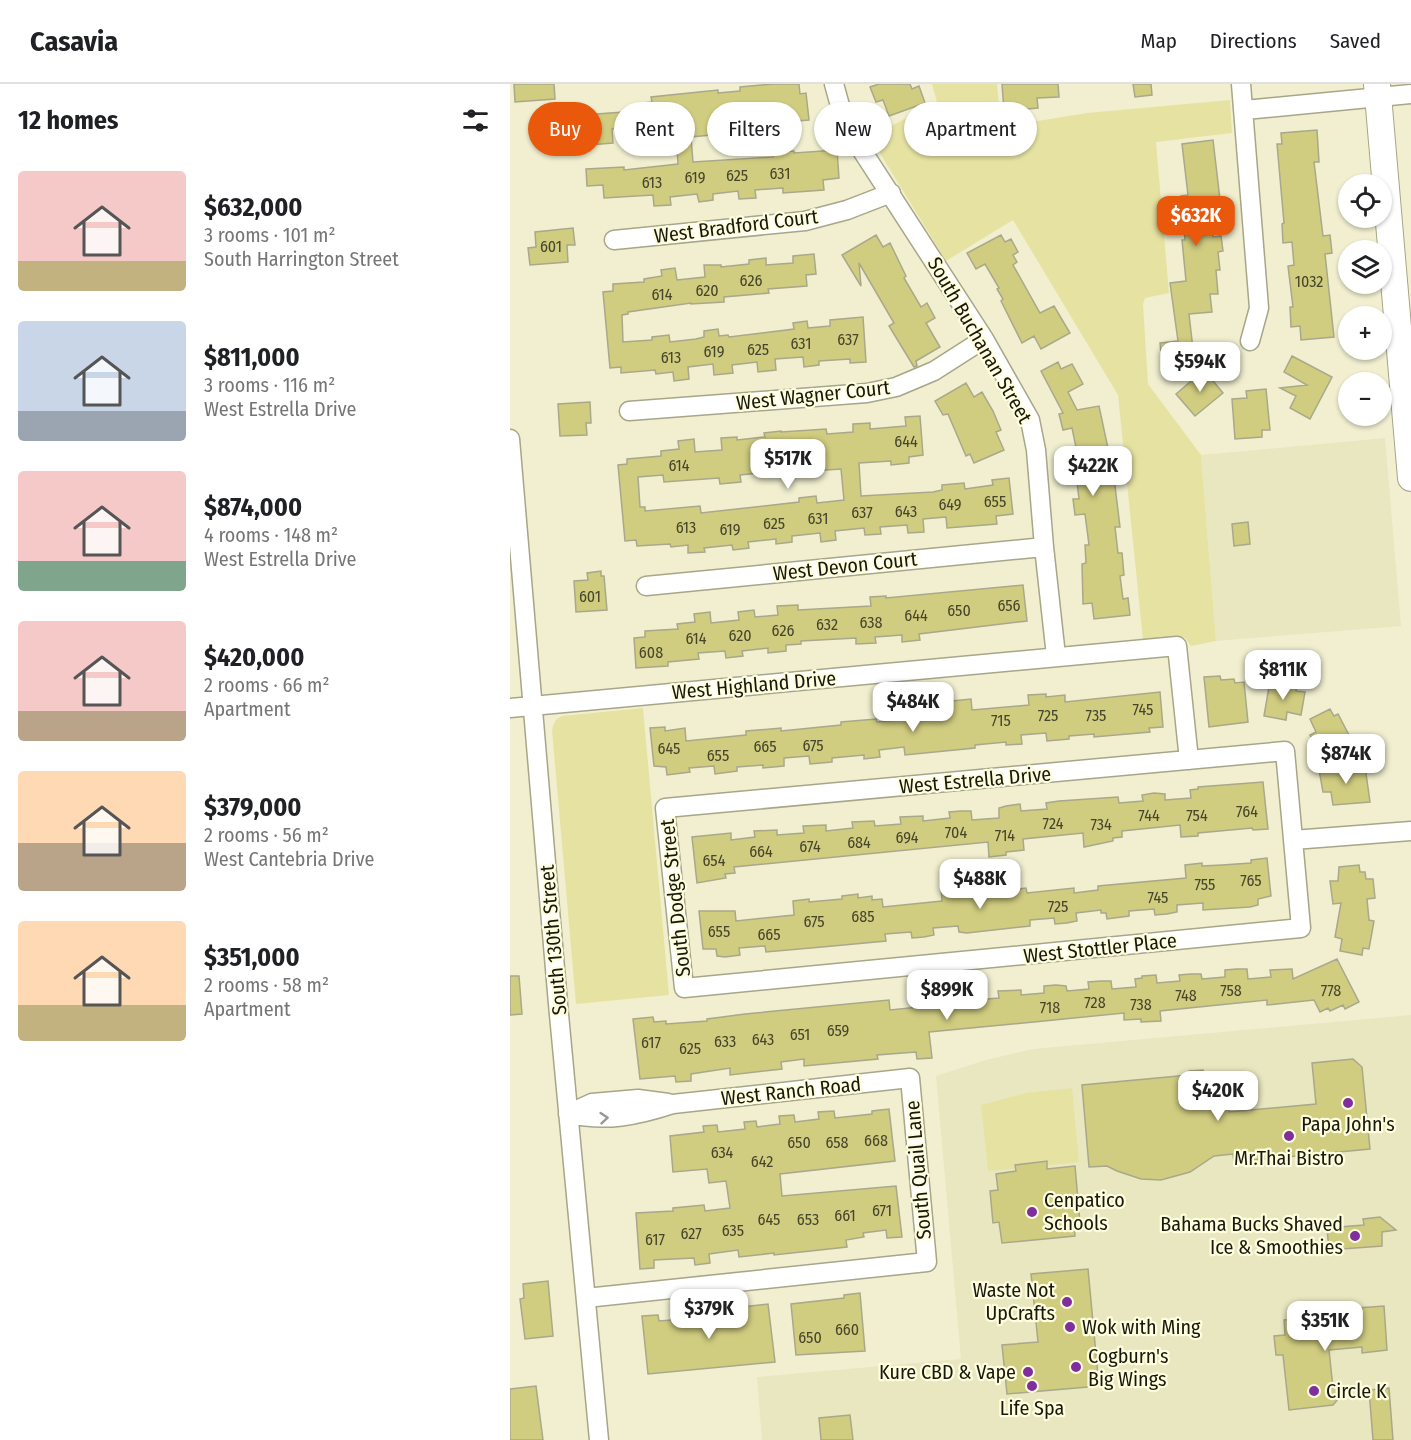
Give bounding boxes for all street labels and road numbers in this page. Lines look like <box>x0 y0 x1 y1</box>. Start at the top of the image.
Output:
street label: West Bradford Court <box>653 204 820 248</box>
street label: South Buchanan Street <box>923 253 1038 428</box>
street label: West Wagner Court <box>735 375 891 415</box>
street label: West Devon Court <box>772 546 919 585</box>
street label: West Highland Drive <box>671 666 837 704</box>
street label: West Estrella Drive <box>898 761 1052 799</box>
street label: South Dodge Street <box>655 818 695 978</box>
street label: South 130th Street <box>534 863 572 1016</box>
street label: West Stottler Place <box>1022 928 1178 968</box>
street label: West Ranch Road <box>720 1072 862 1110</box>
street label: South Quail Lane <box>900 1099 936 1241</box>

